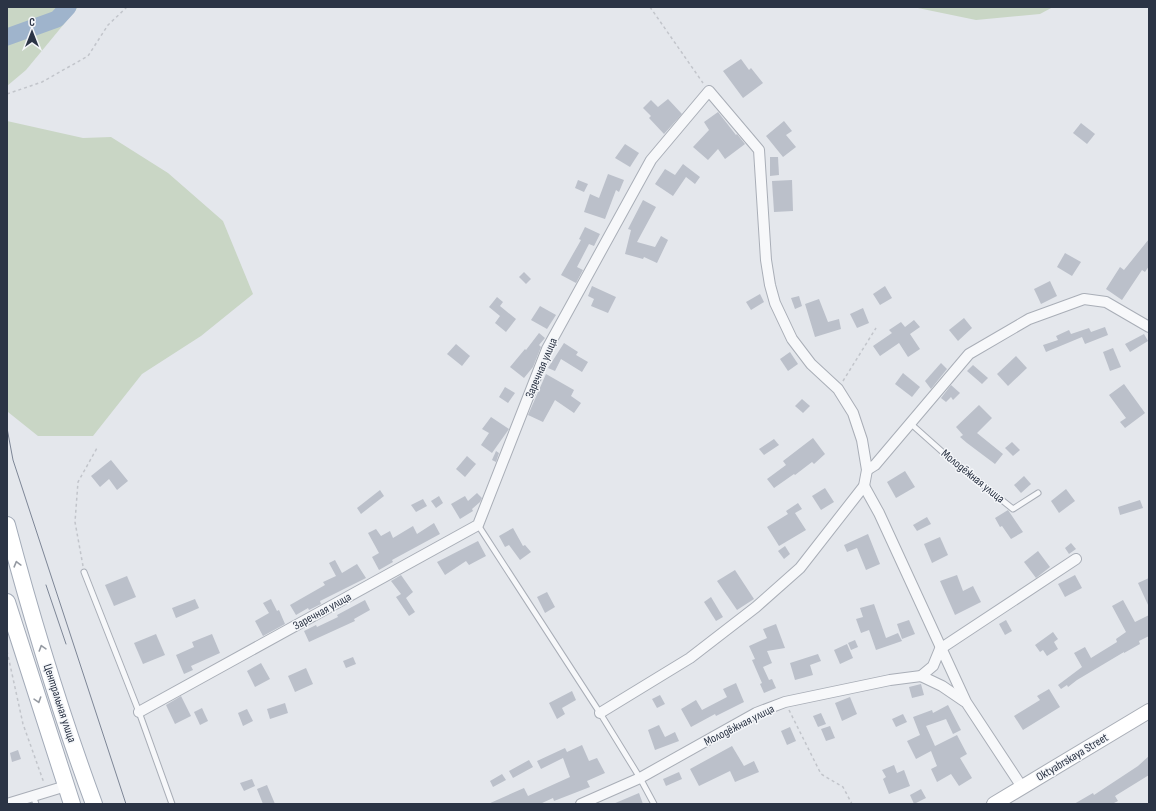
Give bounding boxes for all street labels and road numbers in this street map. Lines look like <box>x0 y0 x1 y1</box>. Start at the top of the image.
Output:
street label: Заречная улица <box>522 335 561 401</box>
street label: Молодёжная улица <box>938 446 1008 507</box>
street label: Заречная улица <box>291 589 354 634</box>
street label: Центральная улица <box>40 662 79 745</box>
street label: Молодёжная улица <box>701 701 777 750</box>
street label: Oktyabrskaya Street <box>1034 730 1111 785</box>

